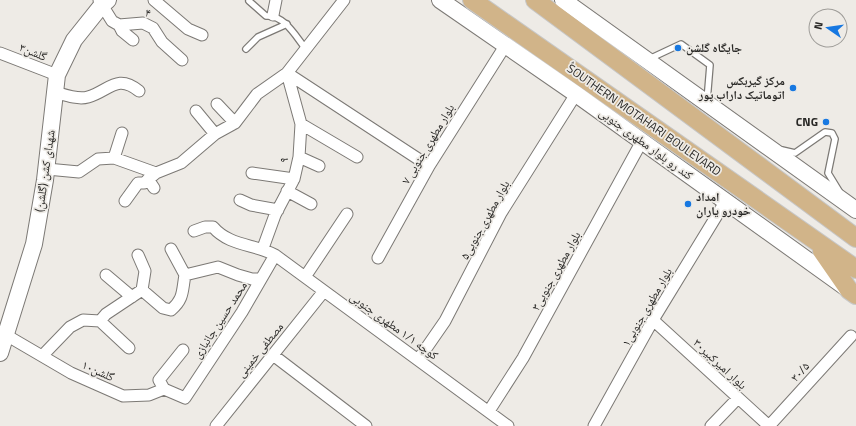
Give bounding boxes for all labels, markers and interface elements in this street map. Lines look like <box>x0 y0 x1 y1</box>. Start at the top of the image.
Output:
street label: ۴ <box>143 3 153 22</box>
north arrow <box>808 8 848 48</box>
text: N <box>810 20 827 31</box>
street label: گلشن۳ <box>17 37 50 66</box>
place label: جایگاه گلشن <box>686 38 742 57</box>
marker: جایگاه گلشن <box>673 43 683 53</box>
street label: ُSOUTHERN MOTAHARI BOULEVARD <box>563 59 726 180</box>
place label: مرکز گیربکس اتوماتیک داراب پور <box>698 71 785 104</box>
marker: مرکز گیربکس اتوماتیک داراب پور <box>788 83 798 93</box>
street label: ۷ بلوار مطهری جنوبی <box>396 100 459 188</box>
street label: کند رو بلوار مطهری جنوبی <box>595 103 697 184</box>
place label: CNG <box>796 112 818 131</box>
marker: CNG <box>821 117 831 127</box>
street label: شهدای کشن (گلشن) <box>29 128 60 213</box>
street label: ۹ <box>274 155 293 165</box>
street label: ۵بلوار مطهری جنوبی <box>455 177 514 263</box>
place label: امداد خودرو یاران <box>696 187 751 220</box>
marker: امداد خودرو یاران <box>683 199 693 209</box>
street label: بلوار مطهری جنوبی۳ <box>526 228 585 314</box>
street label: ۱بلوار مطهری جنوبی <box>616 264 677 350</box>
street label: محمد حسین جانبازی <box>187 277 252 362</box>
street label: کوچه ۱/۱ مطهری جنوبی <box>346 287 443 364</box>
street label: مصطفی خمینی <box>231 318 288 382</box>
street label: بلوار امیرکبیر۳۰ <box>689 334 752 394</box>
street label: گلشن۱۰ <box>79 355 117 386</box>
street label: ۳۰/۵ <box>786 357 814 386</box>

